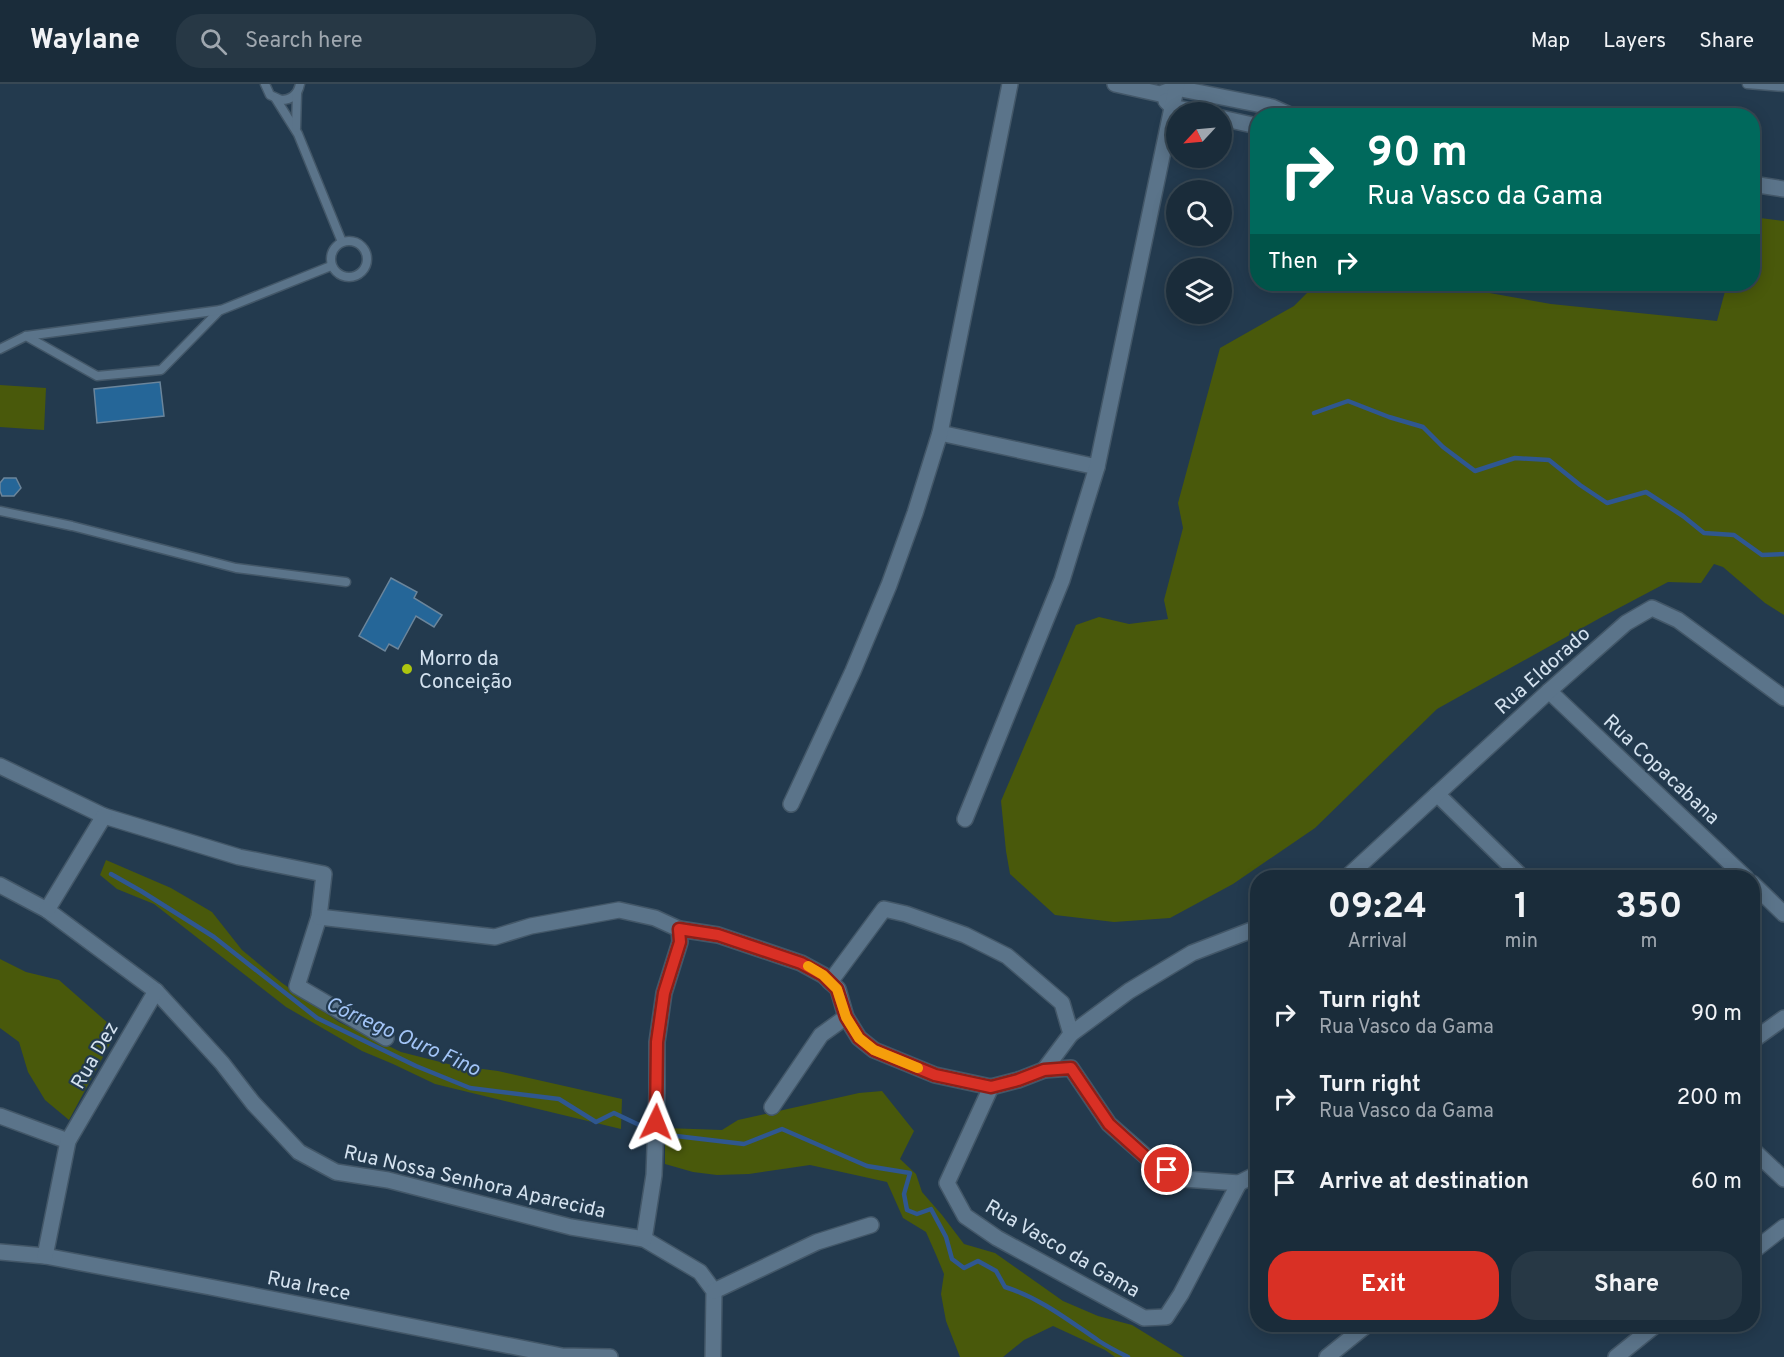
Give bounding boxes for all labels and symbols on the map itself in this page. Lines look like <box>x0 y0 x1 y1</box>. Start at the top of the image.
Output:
north arrow <box>1166 102 1232 168</box>
street label: Rua Eldorado <box>1490 622 1597 721</box>
place label: Morro da Conceição <box>419 647 512 696</box>
marker: Morro da Conceição <box>400 662 414 676</box>
street label: Rua Copacabana <box>1597 710 1725 831</box>
water label: Córrego Ouro Fino <box>321 991 485 1084</box>
street label: Rua Dez <box>66 1018 125 1094</box>
position arrow <box>624 1090 688 1154</box>
street label: Rua Nossa Senhora Aparecida <box>341 1140 608 1226</box>
pin <box>1141 1144 1192 1195</box>
street label: Rua Vasco da Gama <box>980 1195 1144 1305</box>
street label: Rua Irece <box>265 1266 353 1308</box>

